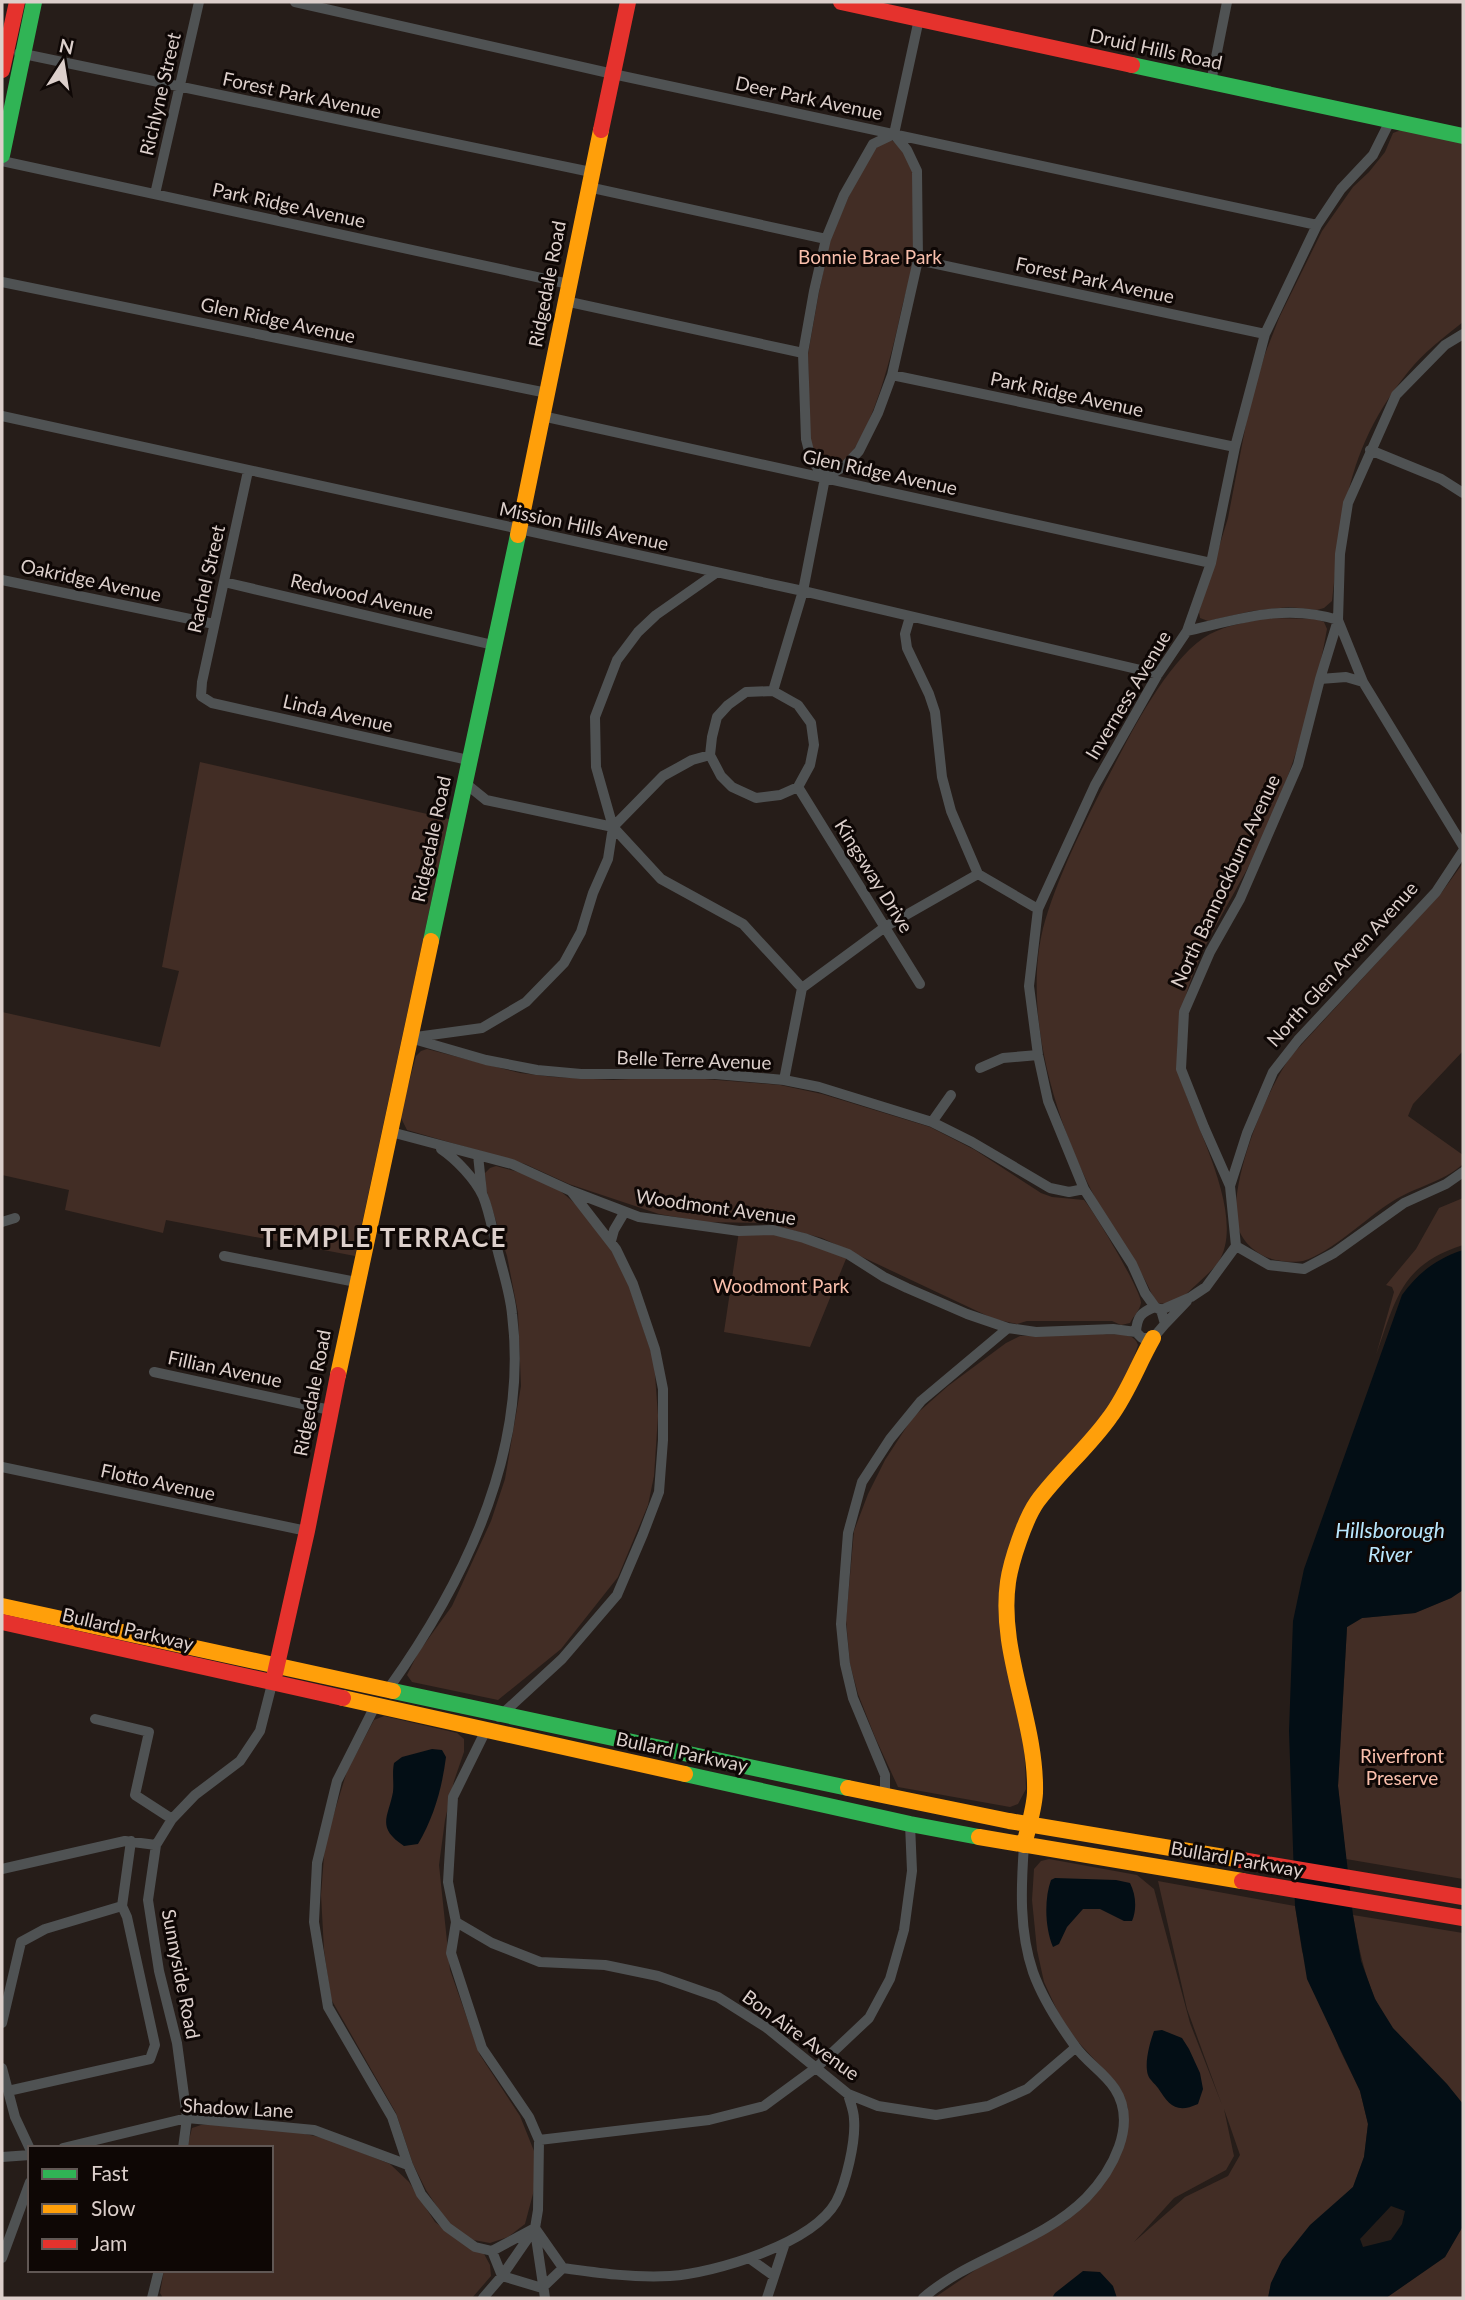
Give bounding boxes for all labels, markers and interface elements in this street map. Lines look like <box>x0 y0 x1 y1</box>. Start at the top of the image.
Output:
street label: Druid Hills Road <box>1088 23 1224 74</box>
north arrow <box>28 28 98 98</box>
street label: Richlyne Street <box>134 30 185 158</box>
text: N <box>57 33 76 59</box>
street label: Forest Park Avenue <box>221 66 383 123</box>
street label: Deer Park Avenue <box>733 71 885 124</box>
street label: Park Ridge Avenue <box>210 177 368 232</box>
street label: Ridgedale Road <box>523 219 570 349</box>
park label: Bonnie Brae Park <box>798 245 942 268</box>
street label: Forest Park Avenue <box>1014 251 1176 308</box>
street label: Glen Ridge Avenue <box>199 292 358 347</box>
street label: Park Ridge Avenue <box>988 366 1146 421</box>
street label: Glen Ridge Avenue <box>801 444 960 499</box>
street label: Mission Hills Avenue <box>497 496 671 555</box>
street label: Rachel Street <box>182 522 229 635</box>
street label: Oakridge Avenue <box>19 553 163 606</box>
street label: Redwood Avenue <box>288 568 436 623</box>
street label: Inverness Avenue <box>1080 626 1175 763</box>
street label: Linda Avenue <box>281 689 395 736</box>
street label: North Bannockburn Avenue <box>1165 771 1284 991</box>
street label: Ridgedale Road <box>406 774 455 904</box>
street label: Kingsway Drive <box>830 815 918 937</box>
street label: North Glen Arven Avenue <box>1261 876 1422 1051</box>
street label: Belle Terre Avenue <box>616 1045 772 1074</box>
street label: Woodmont Avenue <box>634 1184 798 1229</box>
district label: TEMPLE TERRACE <box>261 1221 507 1253</box>
park label: Woodmont Park <box>713 1274 850 1297</box>
street label: Ridgedale Road <box>288 1328 335 1458</box>
street label: Fillian Avenue <box>166 1345 284 1392</box>
street label: Flotto Avenue <box>99 1458 217 1505</box>
water label: Hillsborough River <box>1335 1517 1445 1566</box>
street label: Bullard Parkway <box>60 1602 196 1655</box>
street label: Bullard Parkway <box>614 1726 750 1777</box>
park label: Riverfront Preserve <box>1360 1744 1444 1789</box>
street label: Bullard Parkway <box>1169 1836 1305 1882</box>
street label: Sunnyside Road <box>158 1907 205 2041</box>
street label: Bon Aire Avenue <box>738 1984 864 2085</box>
street label: Shadow Lane <box>182 2093 294 2122</box>
legend <box>28 2146 273 2272</box>
text: Fast <box>91 2160 129 2185</box>
text: Slow <box>91 2195 136 2220</box>
text: Jam <box>91 2230 127 2255</box>

